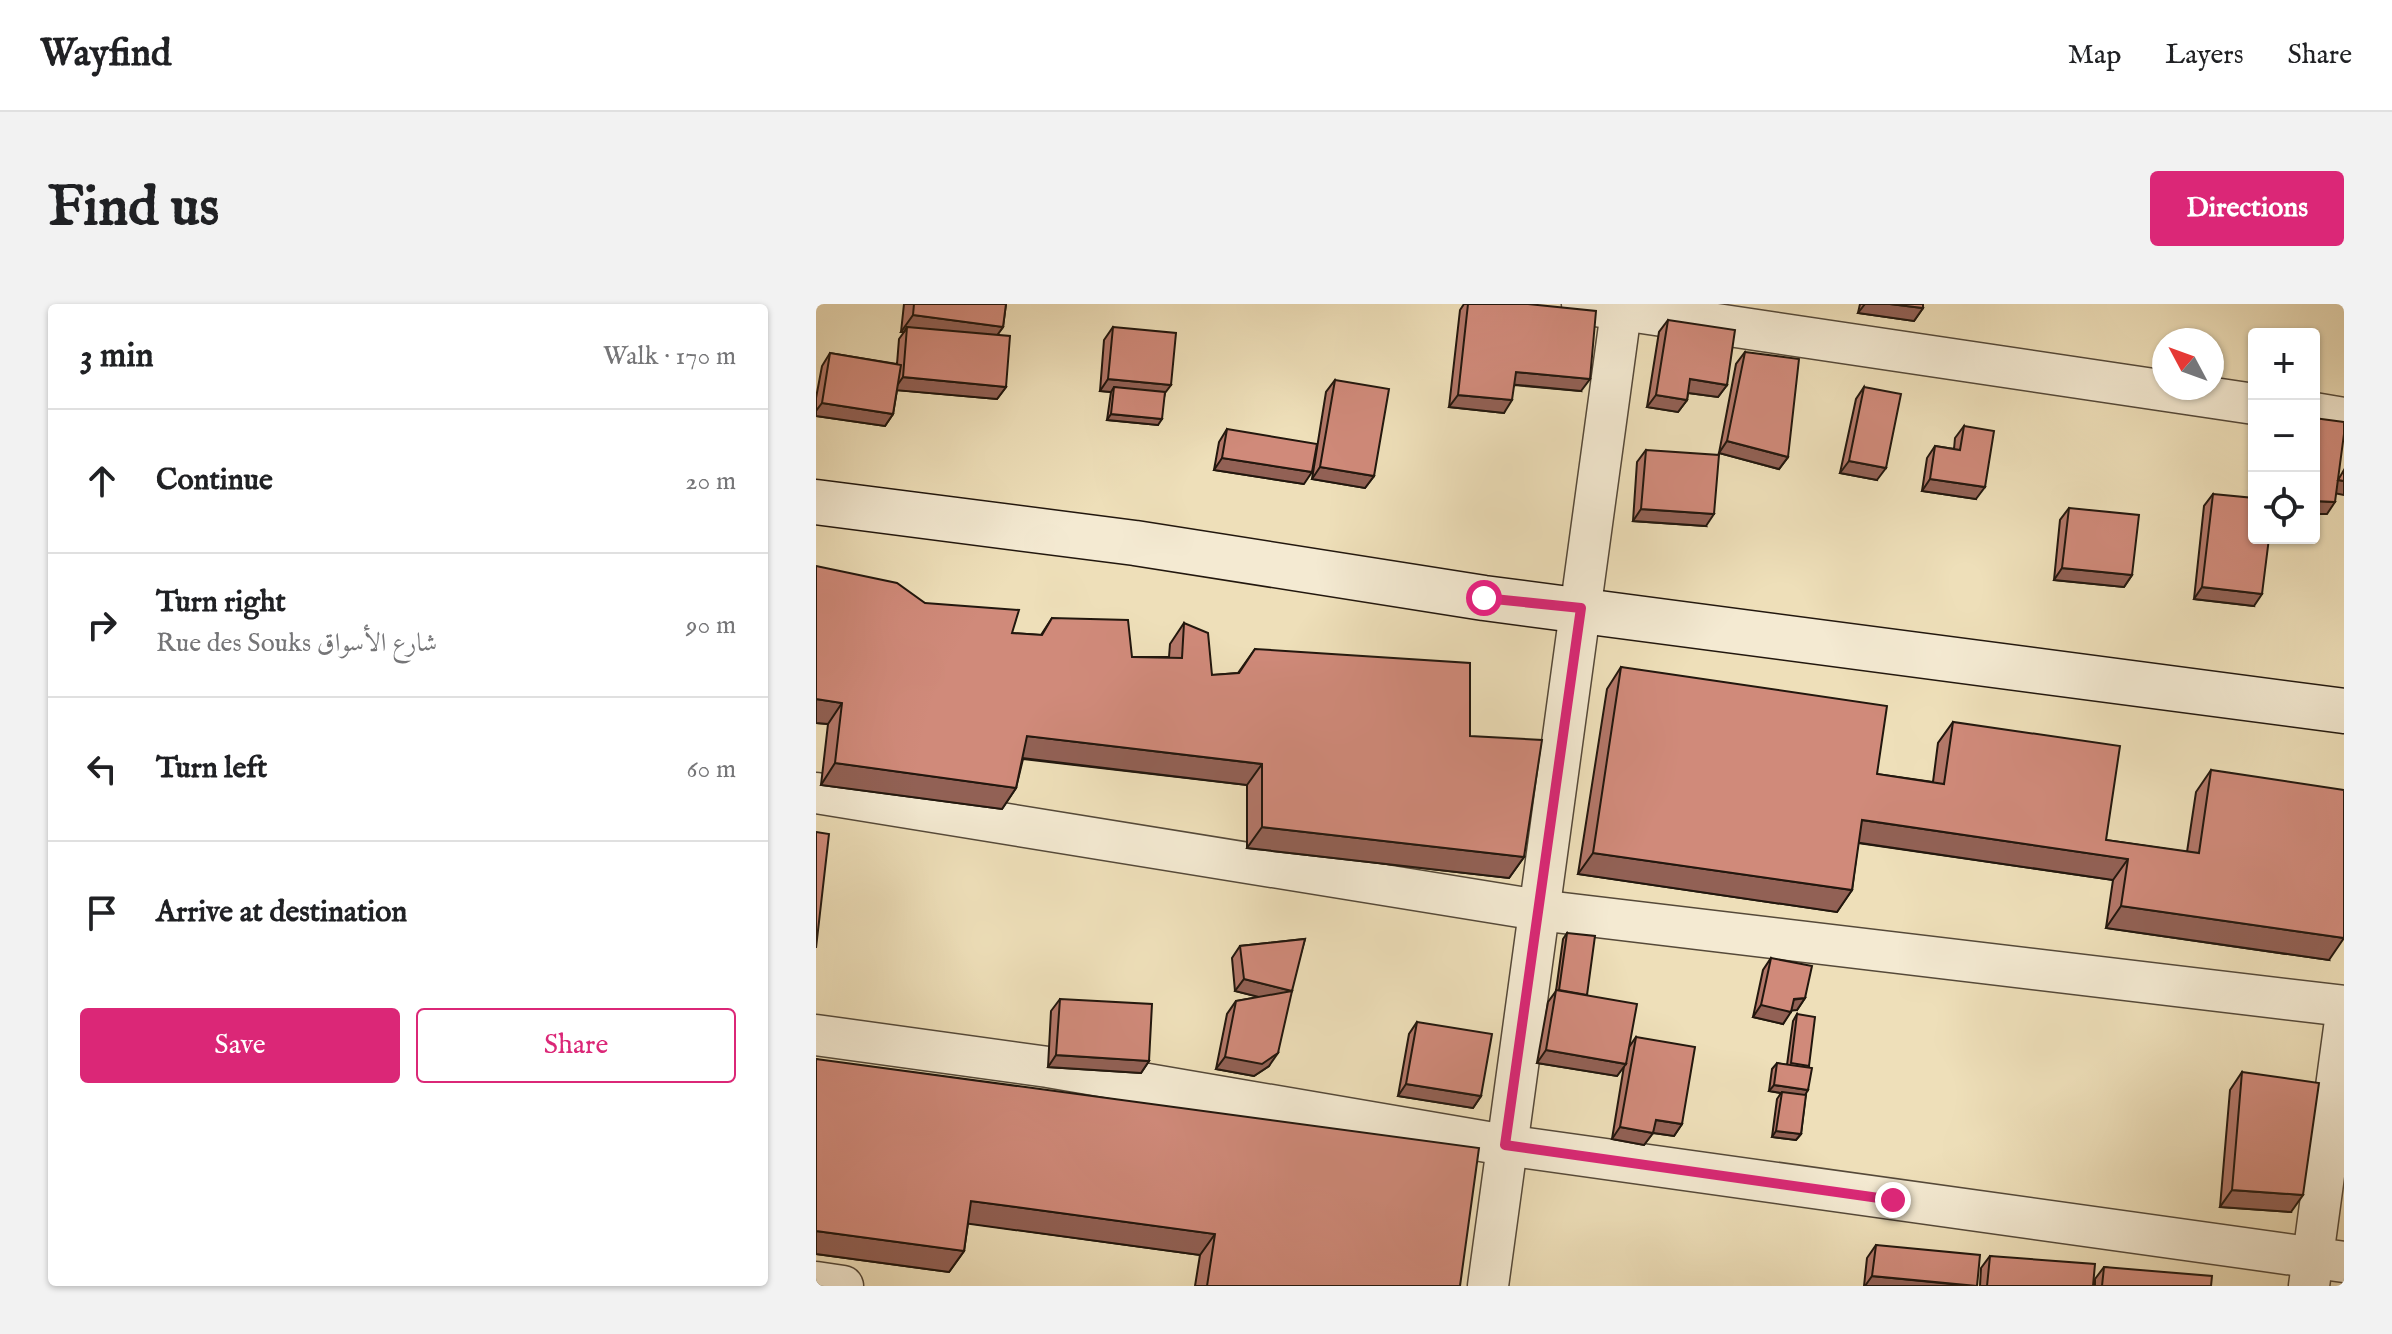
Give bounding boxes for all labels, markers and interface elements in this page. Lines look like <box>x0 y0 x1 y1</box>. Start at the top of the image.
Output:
text: Wayfind <box>40 31 171 79</box>
text: Map <box>2068 38 2121 73</box>
text: Layers <box>2165 38 2244 73</box>
text: Share <box>2288 38 2352 73</box>
button: Directions <box>2150 171 2344 246</box>
text: Find us <box>48 173 219 244</box>
north arrow <box>2152 328 2224 400</box>
map controls <box>2248 328 2320 544</box>
button: + <box>2248 328 2320 400</box>
text: 3 min <box>80 335 154 378</box>
text: Walk · 170 m <box>603 340 736 373</box>
button: − <box>2248 400 2320 472</box>
icon: ahead <box>80 459 124 503</box>
text: Continue <box>156 462 273 500</box>
text: 20 m <box>685 465 736 498</box>
button: locate <box>2248 472 2320 544</box>
route start <box>1466 580 1502 616</box>
text: Turn right <box>156 584 286 622</box>
icon: right <box>80 603 124 647</box>
text: 90 m <box>686 609 736 642</box>
text: Rue des Souks شارع الأسواق <box>156 627 437 660</box>
icon: left <box>80 747 124 791</box>
text: Turn left <box>156 750 267 788</box>
text: 60 m <box>687 753 736 786</box>
icon: arrive <box>80 891 124 935</box>
text: Arrive at destination <box>156 894 407 932</box>
button: Save <box>80 1008 400 1083</box>
button: Share <box>416 1008 736 1083</box>
route end <box>1875 1182 1911 1218</box>

